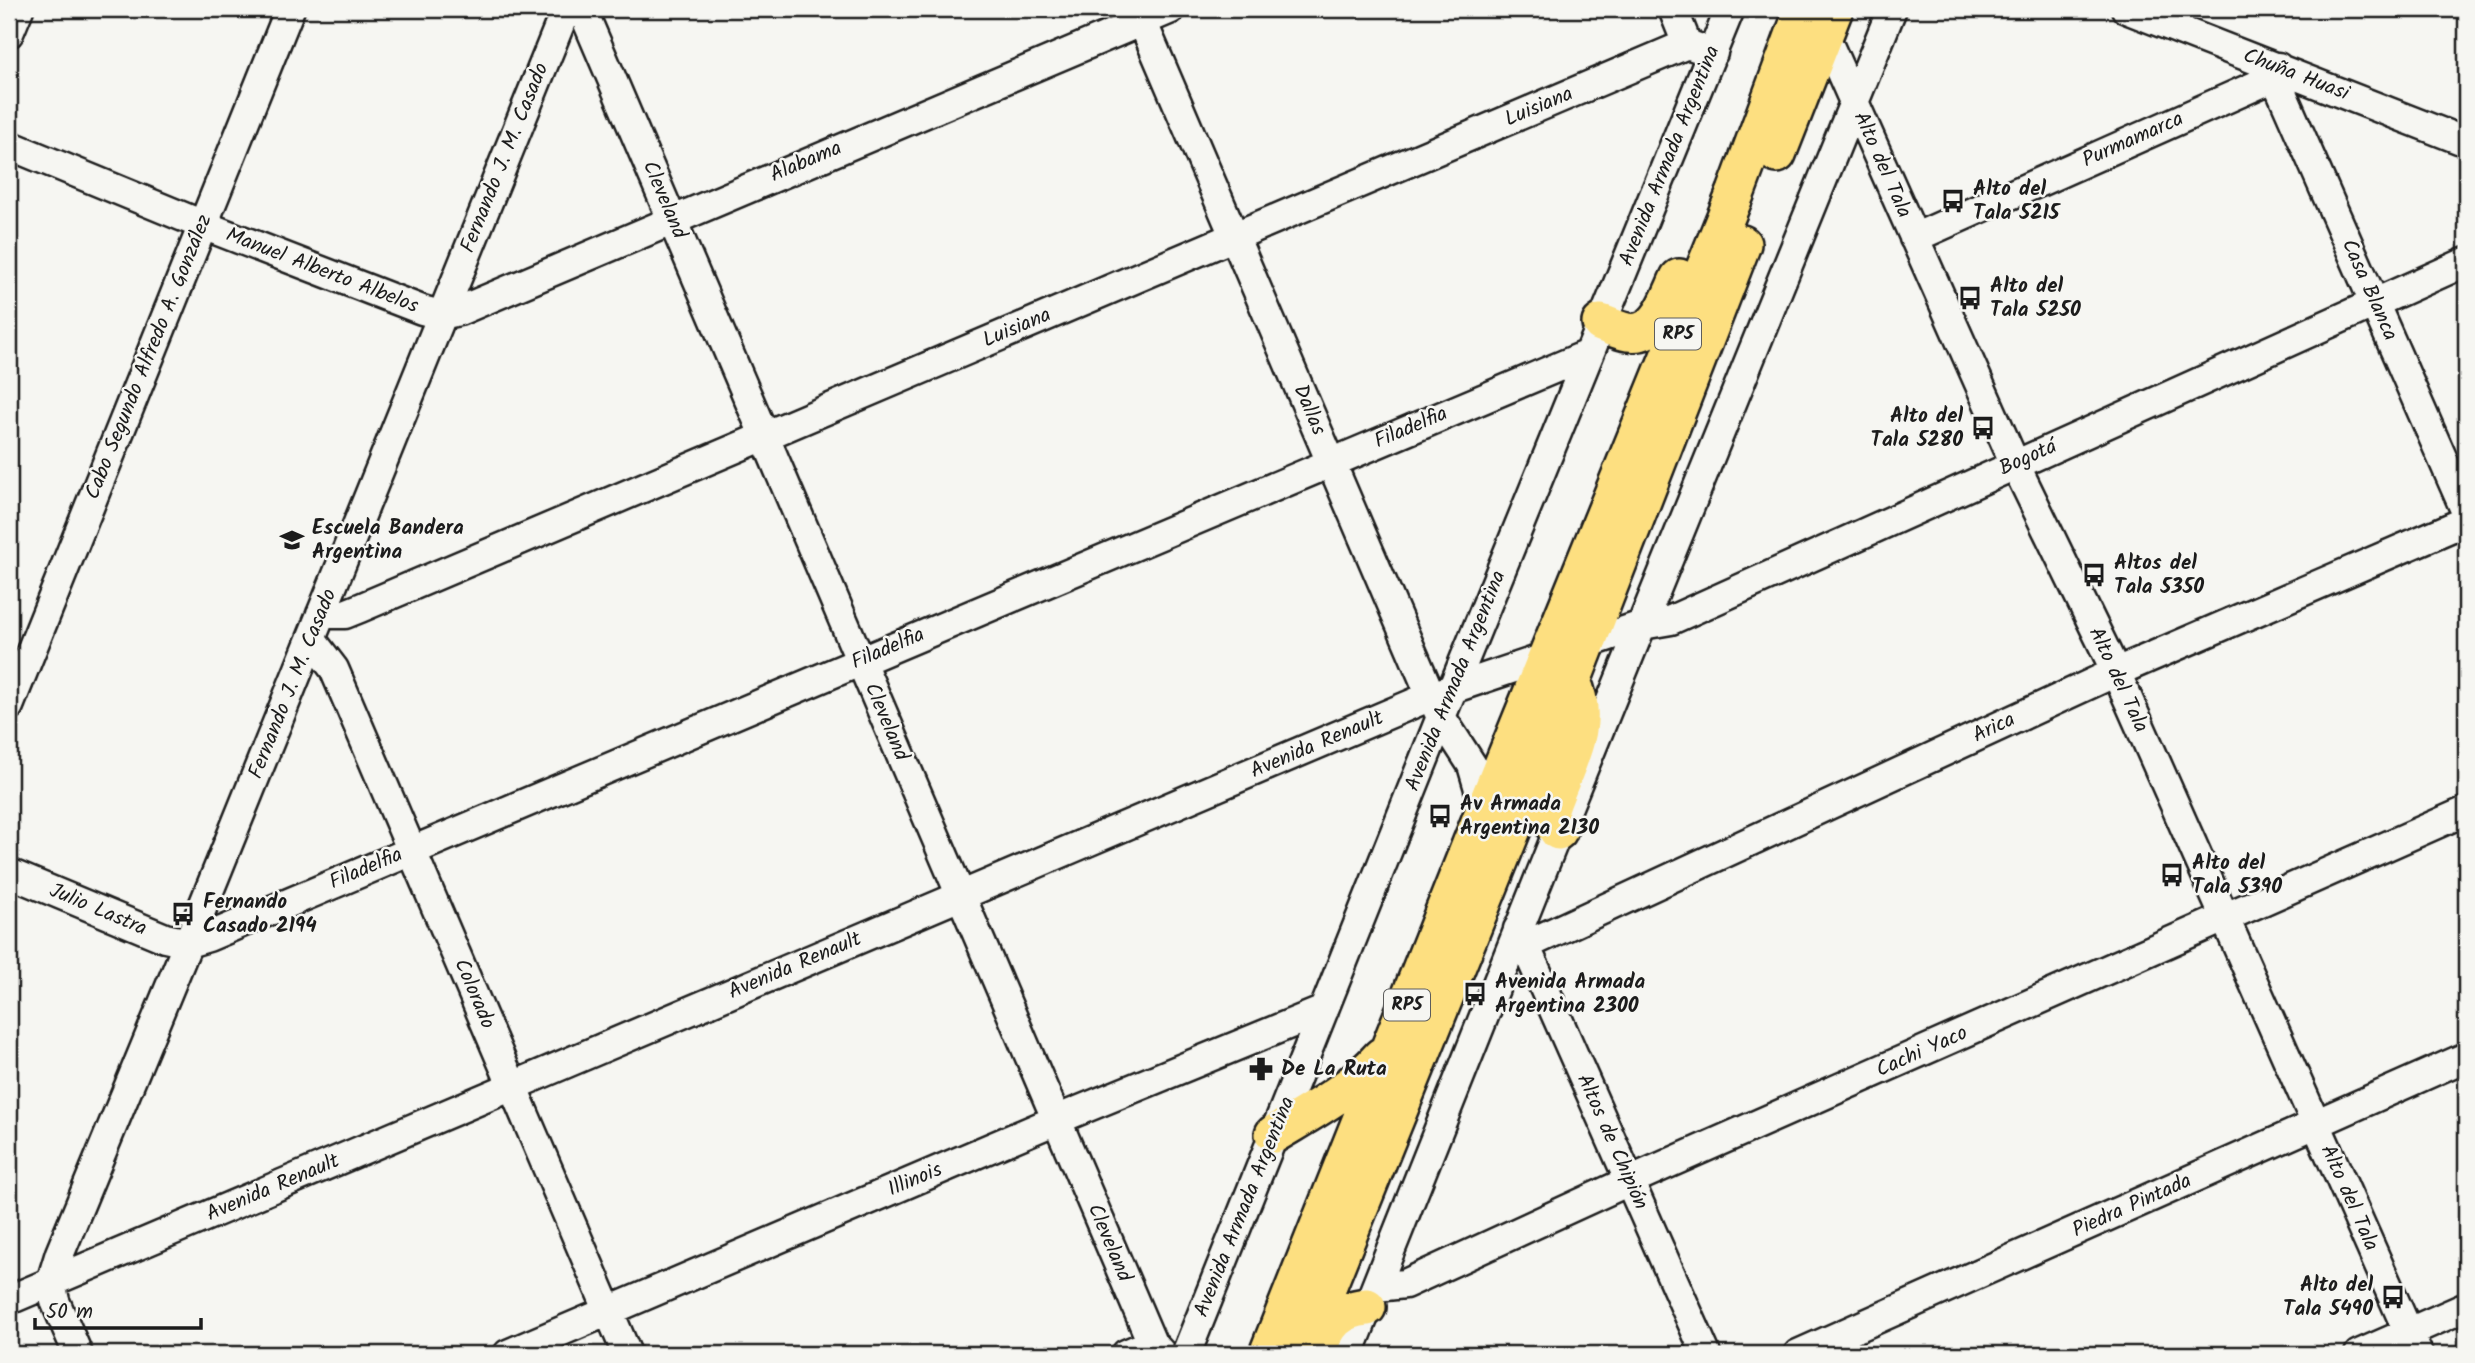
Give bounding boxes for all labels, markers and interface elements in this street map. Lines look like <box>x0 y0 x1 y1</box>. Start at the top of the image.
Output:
street label: Chuña Huasi <box>2238 40 2355 111</box>
street label: Avenida Armada Argentina <box>1611 41 1729 271</box>
street label: Fernando J. M. Casado <box>452 58 558 258</box>
street label: Luisiana <box>1500 78 1578 136</box>
street label: Purmamarca <box>2077 103 2189 177</box>
street label: Alto del Tala <box>1844 106 1920 224</box>
street label: Alabama <box>765 132 847 192</box>
street label: Cleveland <box>633 156 695 245</box>
place label: Alto del Tala 5215 <box>1973 173 2062 230</box>
bus stop icon: Alto del Tala 5215 <box>1939 187 1967 215</box>
street label: Cabo Segundo Alfredo A. González <box>77 209 221 505</box>
street label: Manuel Alberto Albelos <box>221 219 423 323</box>
street label: Casa Blanca <box>2332 234 2406 346</box>
place label: Alto del Tala 5250 <box>1990 270 2081 327</box>
bus stop icon: Alto del Tala 5250 <box>1956 284 1984 312</box>
street label: Luisiana <box>978 299 1056 357</box>
road number: RP5 <box>1655 318 1701 350</box>
street label: Dallas <box>1284 379 1334 441</box>
street label: Filadelfia <box>1369 398 1453 458</box>
place label: Alto del Tala 5280 <box>1870 400 1963 457</box>
bus stop icon: Alto del Tala 5280 <box>1969 414 1997 442</box>
street label: Bogotá <box>1994 430 2064 485</box>
place label: Escuela Bandera Argentina <box>312 512 464 569</box>
school or university icon: Escuela Bandera Argentina <box>278 526 306 554</box>
place label: Altos del Tala 5350 <box>2114 547 2204 604</box>
bus stop icon: Altos del Tala 5350 <box>2080 561 2108 589</box>
street label: Avenida Armada Argentina <box>1397 566 1515 796</box>
street label: Fernando J. M. Casado <box>240 584 346 784</box>
street label: Filadelfia <box>846 619 930 679</box>
street label: Alto del Tala <box>2079 622 2157 738</box>
street label: Cleveland <box>855 678 917 767</box>
street label: Avenida Renault <box>1245 702 1390 788</box>
street label: Arica <box>1967 704 2021 752</box>
place label: Av Armada Argentina 2130 <box>1460 788 1599 845</box>
bus stop icon: Av Armada Argentina 2130 <box>1426 802 1454 830</box>
street label: Filadelfia <box>324 839 408 899</box>
place label: Alto del Tala 5390 <box>2192 847 2282 904</box>
bus stop icon: Alto del Tala 5390 <box>2158 861 2186 889</box>
street label: Julio Lastra <box>44 875 152 945</box>
place label: Fernando Casado 2194 <box>203 886 317 943</box>
bus stop icon: Fernando Casado 2194 <box>169 900 197 928</box>
street label: Avenida Renault <box>723 923 868 1009</box>
street label: Colorado <box>444 954 504 1034</box>
place label: Avenida Armada Argentina 2300 <box>1495 966 1646 1023</box>
bus stop icon: Avenida Armada Argentina 2300 <box>1461 980 1489 1008</box>
road number: RP5 <box>1384 990 1430 1021</box>
street label: Cachi Yaco <box>1871 1017 1973 1087</box>
place label: De La Ruta <box>1281 1053 1387 1086</box>
pharmacy icon: De La Ruta <box>1247 1055 1275 1083</box>
street label: Altos de Chipión <box>1567 1069 1657 1215</box>
street label: Avenida Armada Argentina <box>1186 1092 1304 1322</box>
street label: Alto del Tala <box>2311 1139 2387 1257</box>
street label: Avenida Renault <box>201 1145 346 1231</box>
street label: Illinois <box>883 1154 947 1206</box>
street label: Piedra Pintada <box>2067 1165 2197 1247</box>
street label: Cleveland <box>1078 1199 1140 1288</box>
place label: Alto del Tala 5490 <box>2283 1269 2373 1326</box>
bus stop icon: Alto del Tala 5490 <box>2379 1283 2407 1311</box>
scale bar <box>35 1286 201 1330</box>
text: 50 m <box>46 1296 93 1329</box>

